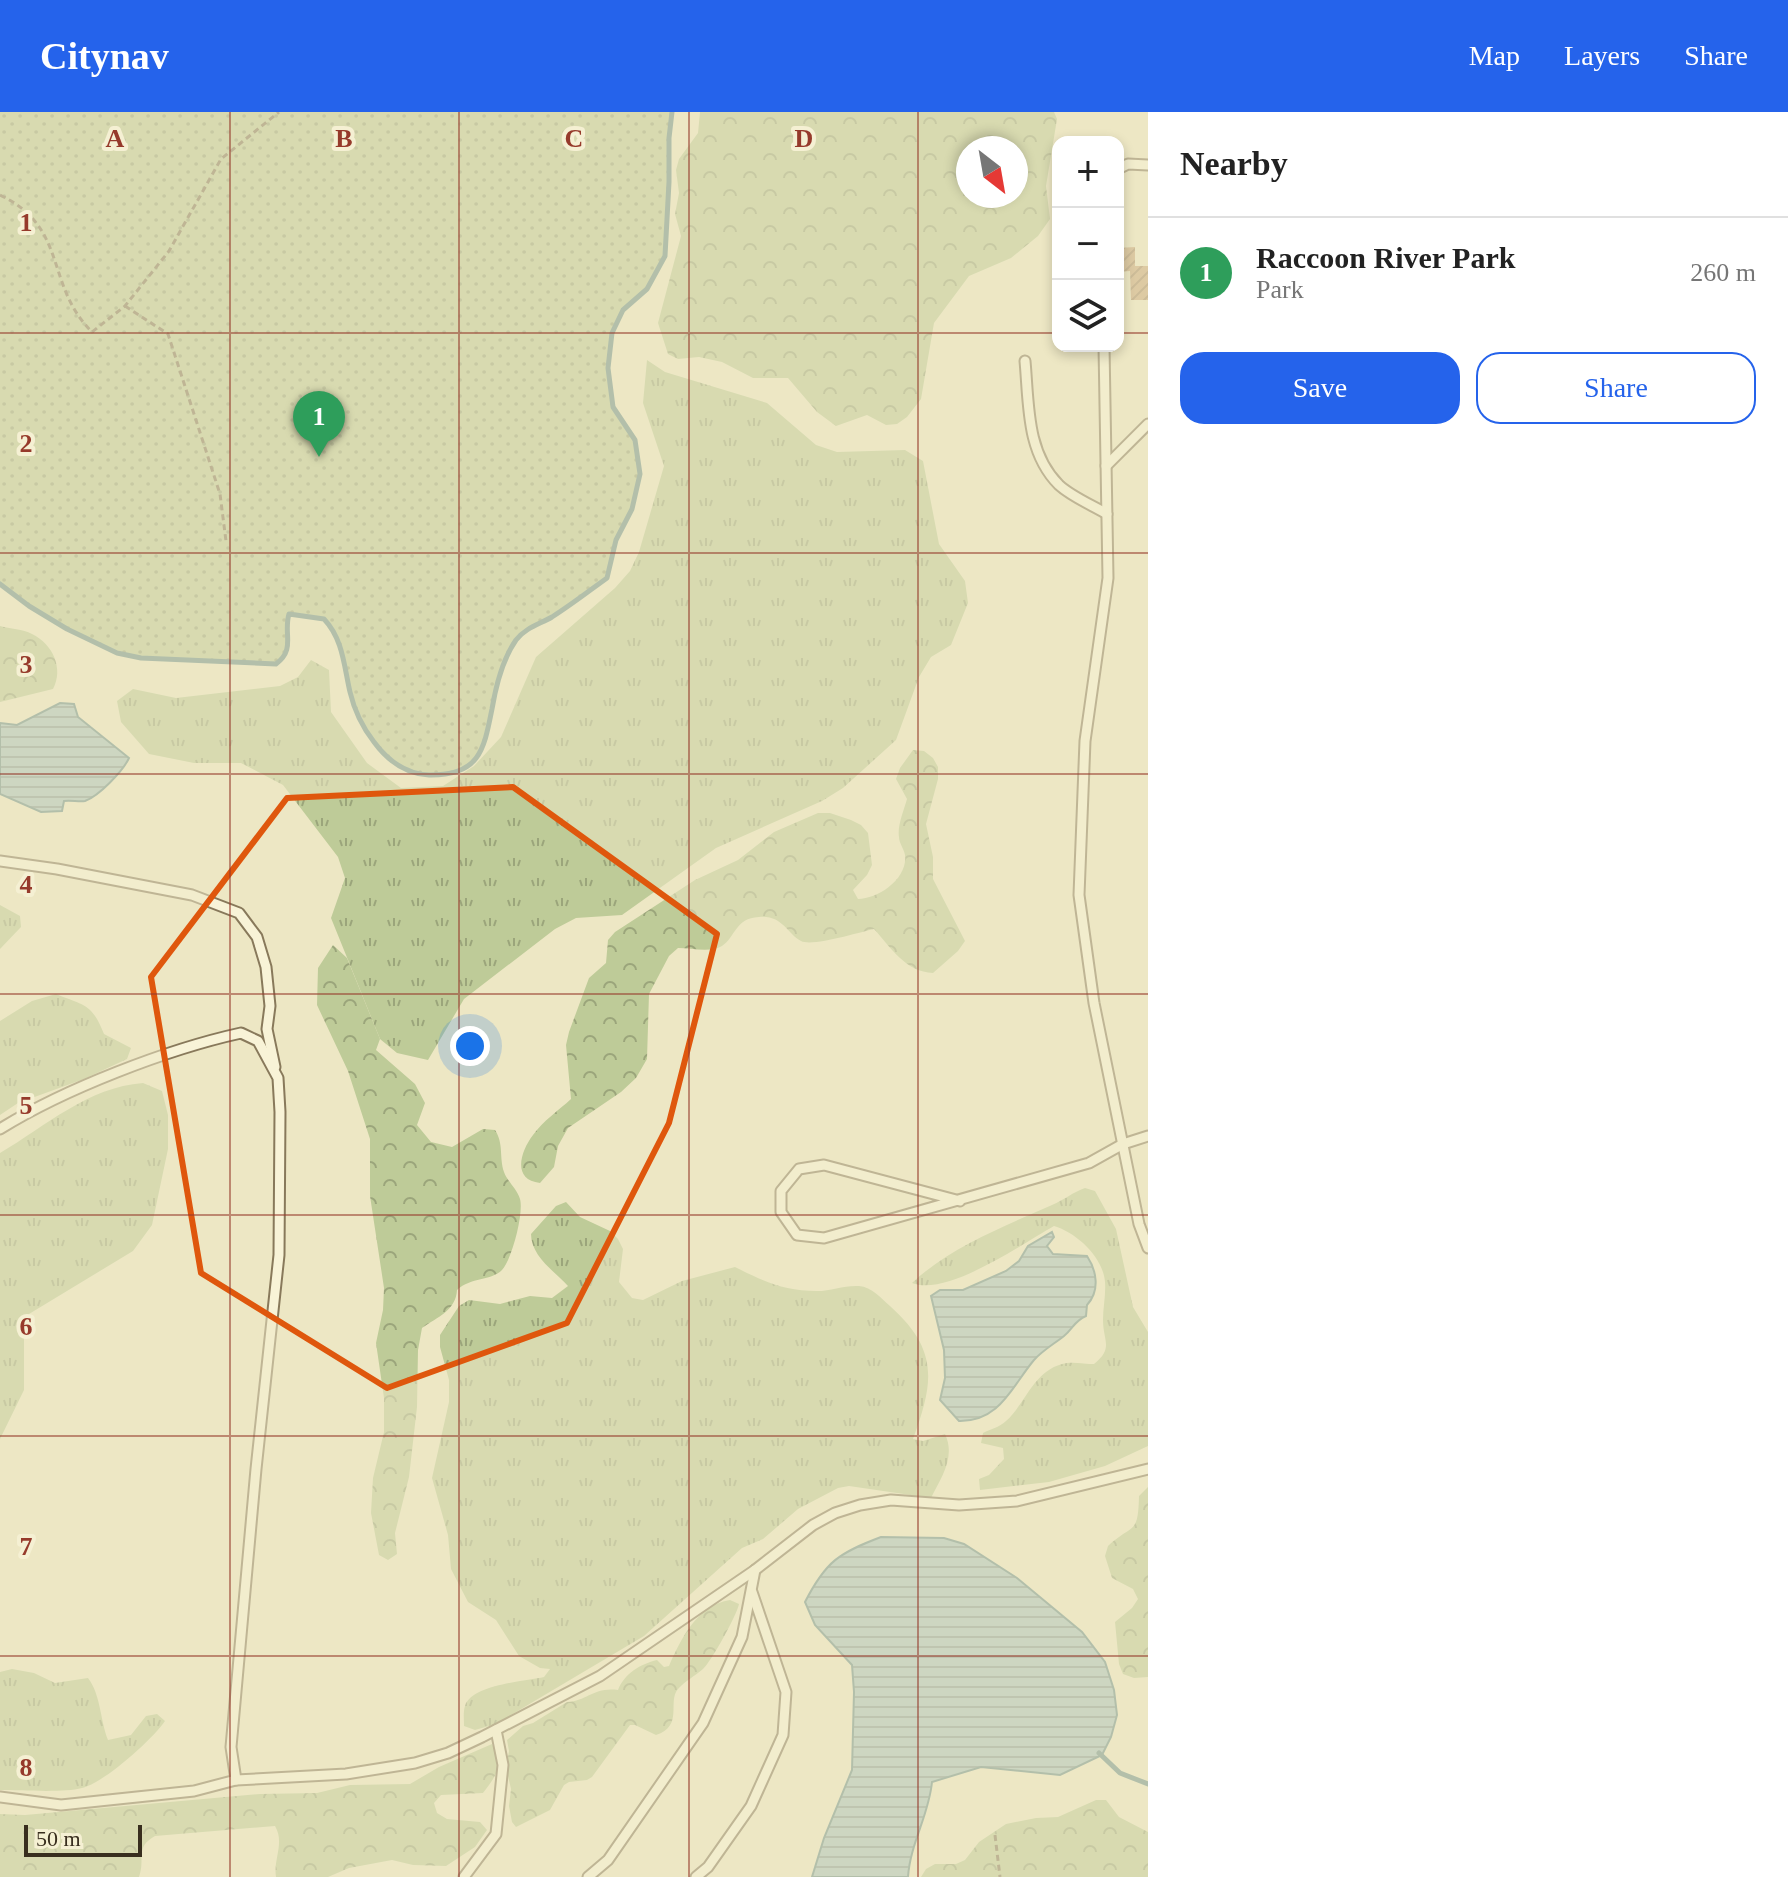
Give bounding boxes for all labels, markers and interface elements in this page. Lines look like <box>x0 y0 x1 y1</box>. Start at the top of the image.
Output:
text: Citynav <box>40 35 169 77</box>
text: Map <box>1469 40 1520 71</box>
text: Layers <box>1564 40 1640 71</box>
text: Share <box>1684 40 1748 71</box>
text: A <box>106 124 125 153</box>
text: B <box>335 124 353 153</box>
text: C <box>565 124 583 153</box>
text: D <box>795 124 813 153</box>
north arrow <box>956 136 1028 208</box>
map controls <box>1052 136 1124 352</box>
button: + <box>1052 136 1124 208</box>
text: Nearby <box>1180 145 1288 182</box>
text: 1 <box>20 208 33 237</box>
button: − <box>1052 208 1124 280</box>
text: Raccoon River Park <box>1256 241 1515 274</box>
text: 1 <box>1200 258 1213 287</box>
text: 260 m <box>1690 258 1756 287</box>
text: Park <box>1256 275 1304 304</box>
button: layers <box>1052 280 1124 352</box>
button: Save <box>1180 352 1460 424</box>
button: Share <box>1476 352 1756 424</box>
pin: 1 <box>293 391 345 457</box>
text: 2 <box>20 429 33 458</box>
text: 3 <box>20 650 33 679</box>
text: 4 <box>20 870 33 899</box>
your location <box>450 1026 490 1066</box>
text: 5 <box>20 1091 33 1120</box>
text: 6 <box>20 1312 33 1341</box>
text: 7 <box>20 1532 33 1561</box>
text: 8 <box>20 1753 33 1782</box>
scale bar <box>24 1821 142 1857</box>
text: 50 m <box>36 1826 81 1851</box>

